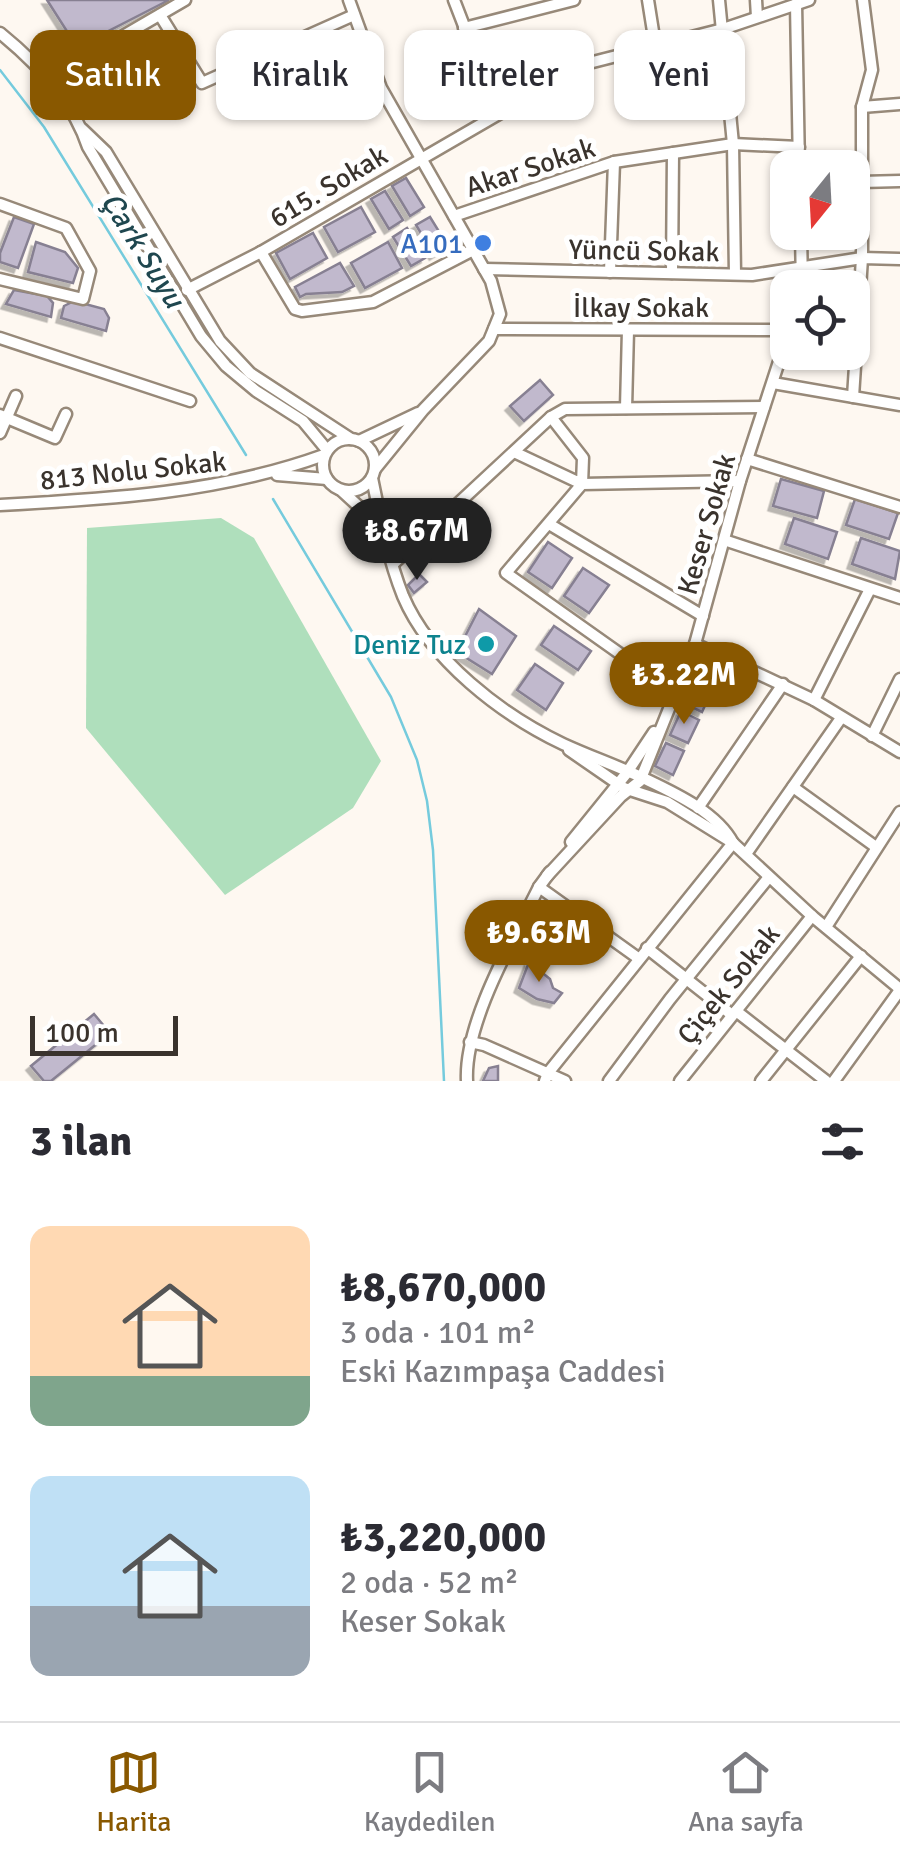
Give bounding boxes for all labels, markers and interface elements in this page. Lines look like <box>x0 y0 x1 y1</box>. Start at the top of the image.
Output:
chip: Satılık <box>30 30 196 120</box>
chip: Kiralık <box>216 30 384 120</box>
chip: Filtreler <box>404 30 594 120</box>
chip: Yeni <box>614 30 745 120</box>
street label: Akar Sokak <box>461 131 599 205</box>
street label: 615. Sokak <box>263 138 394 235</box>
north arrow <box>770 150 870 250</box>
map controls <box>770 150 870 370</box>
water label: Çark Suyu <box>93 186 193 316</box>
place label: A101 <box>401 227 463 261</box>
marker: A101 <box>472 232 494 254</box>
street label: Yüncü Sokak <box>568 233 720 269</box>
button: locate <box>770 270 870 370</box>
street label: İlkay Sokak <box>573 291 709 325</box>
street label: 813 Nolu Sokak <box>38 444 228 498</box>
street label: Keser Sokak <box>671 450 743 599</box>
pin: ₺8.67M <box>336 498 498 583</box>
text: ₺8.67M <box>365 511 469 550</box>
place label: Deniz Tuz <box>353 628 466 662</box>
marker: Deniz Tuz <box>475 633 497 655</box>
pin: ₺3.22M <box>603 642 765 727</box>
text: ₺3.22M <box>632 655 736 694</box>
pin: ₺9.63M <box>458 900 620 985</box>
text: ₺9.63M <box>487 913 591 952</box>
street label: Çiçek Sokak <box>670 918 787 1051</box>
scale bar <box>30 1011 178 1056</box>
text: 100 m <box>45 1016 119 1050</box>
icon: filters <box>815 1114 870 1169</box>
text: 3 ilan <box>30 1116 132 1167</box>
text: ₺8,670,000 <box>340 1262 546 1313</box>
icon: home <box>110 1266 230 1386</box>
text: 3 oda · 101 m² <box>340 1313 536 1352</box>
text: Eski Kazımpaşa Caddesi <box>340 1352 666 1391</box>
text: ₺3,220,000 <box>340 1512 546 1563</box>
icon: home <box>110 1516 230 1636</box>
text: 2 oda · 52 m² <box>340 1563 519 1602</box>
text: Keser Sokak <box>340 1602 506 1641</box>
tab: Harita <box>96 1745 171 1839</box>
tab: Kaydedilen <box>364 1745 496 1839</box>
tab: Ana sayfa <box>688 1745 804 1839</box>

